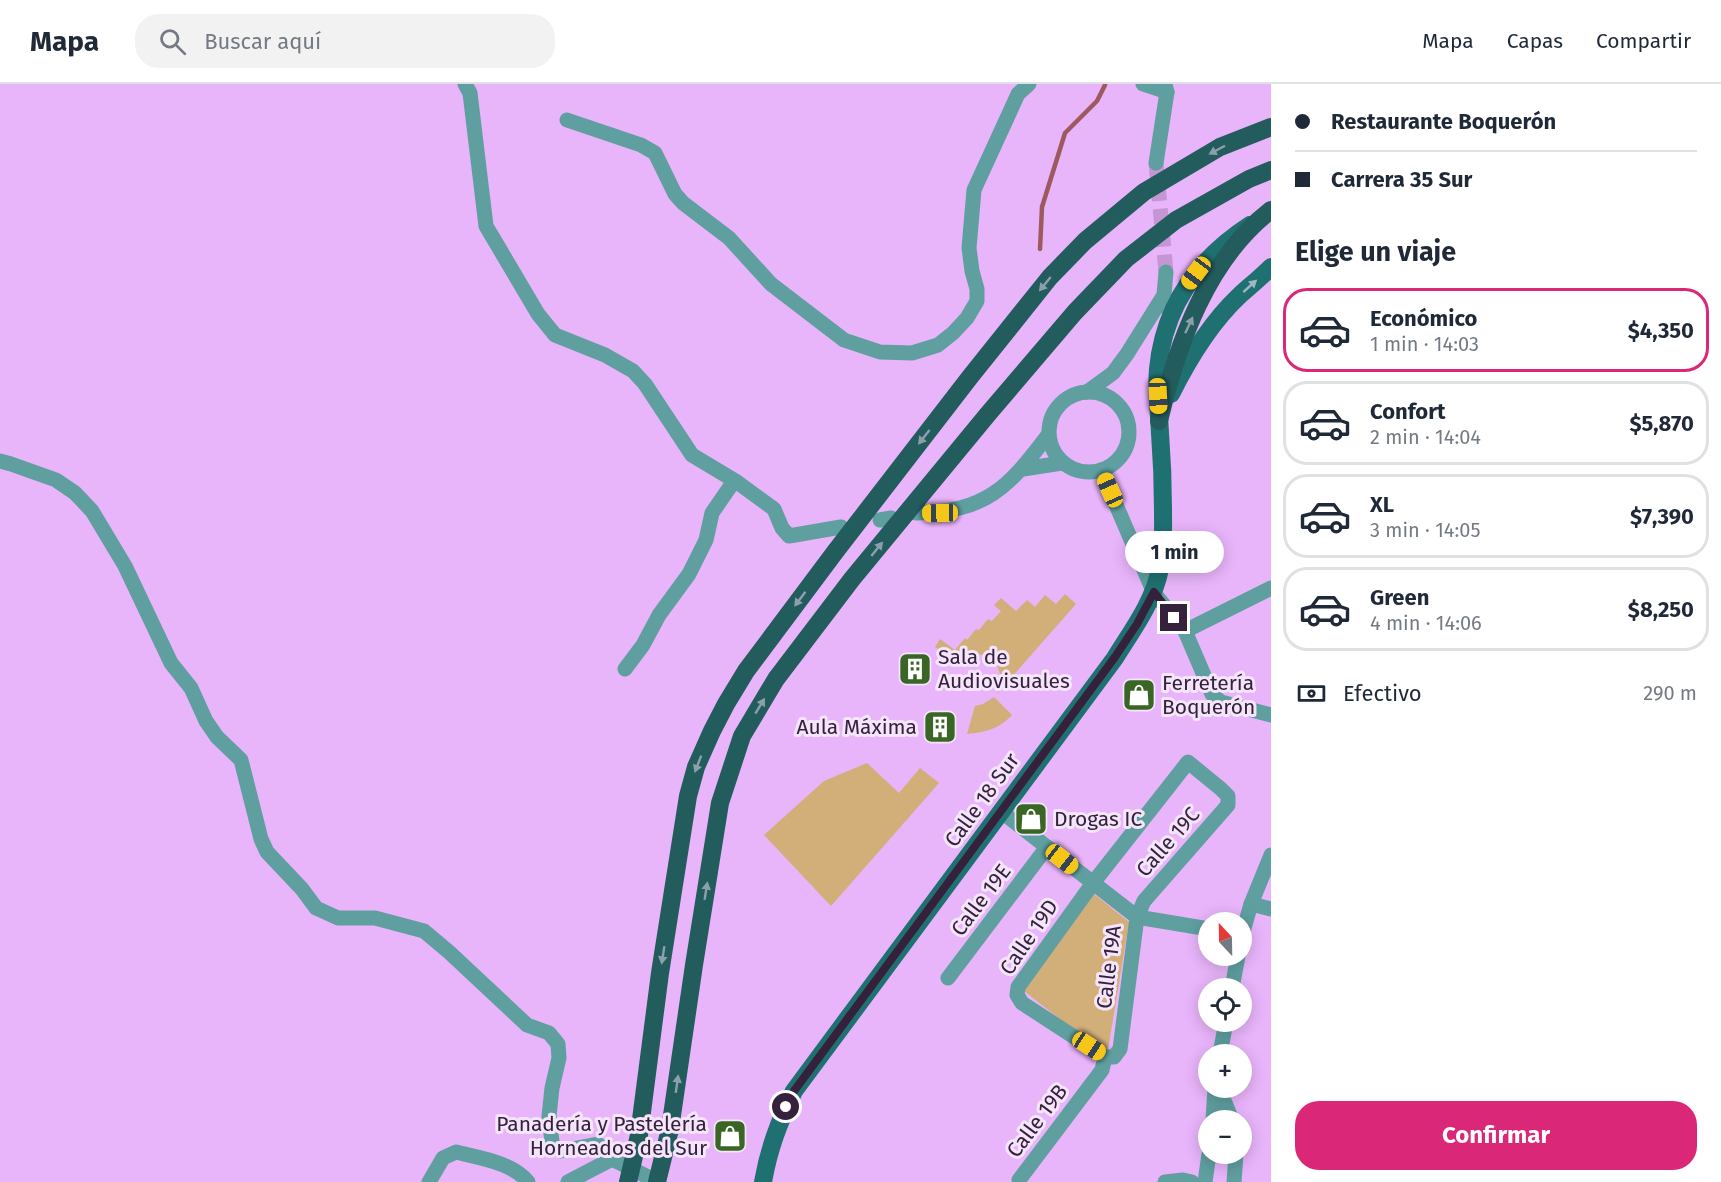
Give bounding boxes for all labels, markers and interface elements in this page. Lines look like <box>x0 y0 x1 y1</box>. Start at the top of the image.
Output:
search box <box>135 14 555 68</box>
text: Mapa <box>30 25 99 58</box>
icon: search <box>156 25 189 58</box>
text: Buscar aquí <box>204 28 321 55</box>
text: Mapa <box>1422 28 1474 54</box>
text: Capas <box>1507 28 1563 54</box>
text: Compartir <box>1596 28 1691 54</box>
text: Restaurante Boquerón <box>1331 108 1556 135</box>
one-way arrow <box>1208 144 1226 154</box>
text: Carrera 35 Sur <box>1331 166 1472 193</box>
text: Elige un viaje <box>1295 236 1456 268</box>
car <box>1178 253 1214 293</box>
one-way arrow <box>1039 276 1052 291</box>
one-way arrow <box>1242 280 1257 293</box>
icon: car <box>1298 303 1352 357</box>
text: Económico <box>1370 305 1477 332</box>
one-way arrow <box>1184 316 1193 333</box>
text: $4,350 <box>1628 317 1694 344</box>
text: 1 min · 14:03 <box>1370 332 1479 356</box>
car <box>1148 378 1168 414</box>
icon: car <box>1298 396 1352 450</box>
text: Confort <box>1370 398 1446 425</box>
text: $5,870 <box>1629 410 1694 437</box>
text: 2 min · 14:04 <box>1370 425 1481 449</box>
one-way arrow <box>918 429 930 444</box>
car <box>1094 470 1126 510</box>
icon: car <box>1298 489 1352 543</box>
text: XL <box>1370 491 1394 518</box>
text: $7,390 <box>1630 503 1694 530</box>
car <box>922 504 958 522</box>
text: 3 min · 14:05 <box>1370 518 1480 542</box>
callout: 1 min <box>1124 531 1224 573</box>
text: 1 min <box>1150 540 1199 564</box>
one-way arrow <box>870 541 883 557</box>
icon: car <box>1298 582 1352 636</box>
text: Green <box>1370 584 1429 611</box>
one-way arrow <box>794 590 806 606</box>
text: $8,250 <box>1628 596 1694 623</box>
route end <box>1160 604 1187 631</box>
text: 4 min · 14:06 <box>1370 611 1482 635</box>
place label: Sala de Audiovisuales <box>938 644 1070 694</box>
building icon: Sala de Audiovisuales <box>897 651 933 687</box>
place label: Ferretería Boquerón <box>1162 670 1255 720</box>
shop icon: Ferretería Boquerón <box>1121 677 1157 713</box>
icon: cash <box>1295 677 1328 710</box>
text: Efectivo <box>1343 680 1422 707</box>
text: 290 m <box>1643 681 1697 705</box>
one-way arrow <box>755 698 766 714</box>
building icon: Aula Máxima <box>922 709 958 745</box>
place label: Aula Máxima <box>796 714 917 740</box>
street label: Calle 18 Sur <box>939 748 1025 852</box>
one-way arrow <box>693 755 702 773</box>
shop icon: Drogas IC <box>1013 801 1049 837</box>
street label: Calle 19C <box>1131 802 1205 882</box>
place label: Drogas IC <box>1054 806 1143 832</box>
car <box>1042 841 1082 877</box>
street label: Calle 19E <box>946 859 1016 941</box>
one-way arrow <box>701 881 710 900</box>
street label: Calle 19D <box>994 894 1064 980</box>
north arrow <box>1198 912 1252 966</box>
map controls <box>1198 912 1252 1164</box>
street label: Calle 19A <box>1091 924 1127 1010</box>
one-way arrow <box>658 946 667 965</box>
button: locate <box>1198 978 1252 1032</box>
car <box>1069 1029 1109 1063</box>
button: + <box>1198 1044 1252 1098</box>
one-way arrow <box>672 1074 681 1093</box>
street label: Calle 19B <box>1001 1079 1073 1163</box>
route start <box>772 1093 799 1120</box>
button: Confirmar <box>1295 1101 1697 1170</box>
button: − <box>1198 1110 1252 1164</box>
place label: Panadería y Pastelería Horneados del Sur <box>496 1111 707 1161</box>
shop icon: Panadería y Pastelería Horneados del Sur <box>712 1118 748 1154</box>

